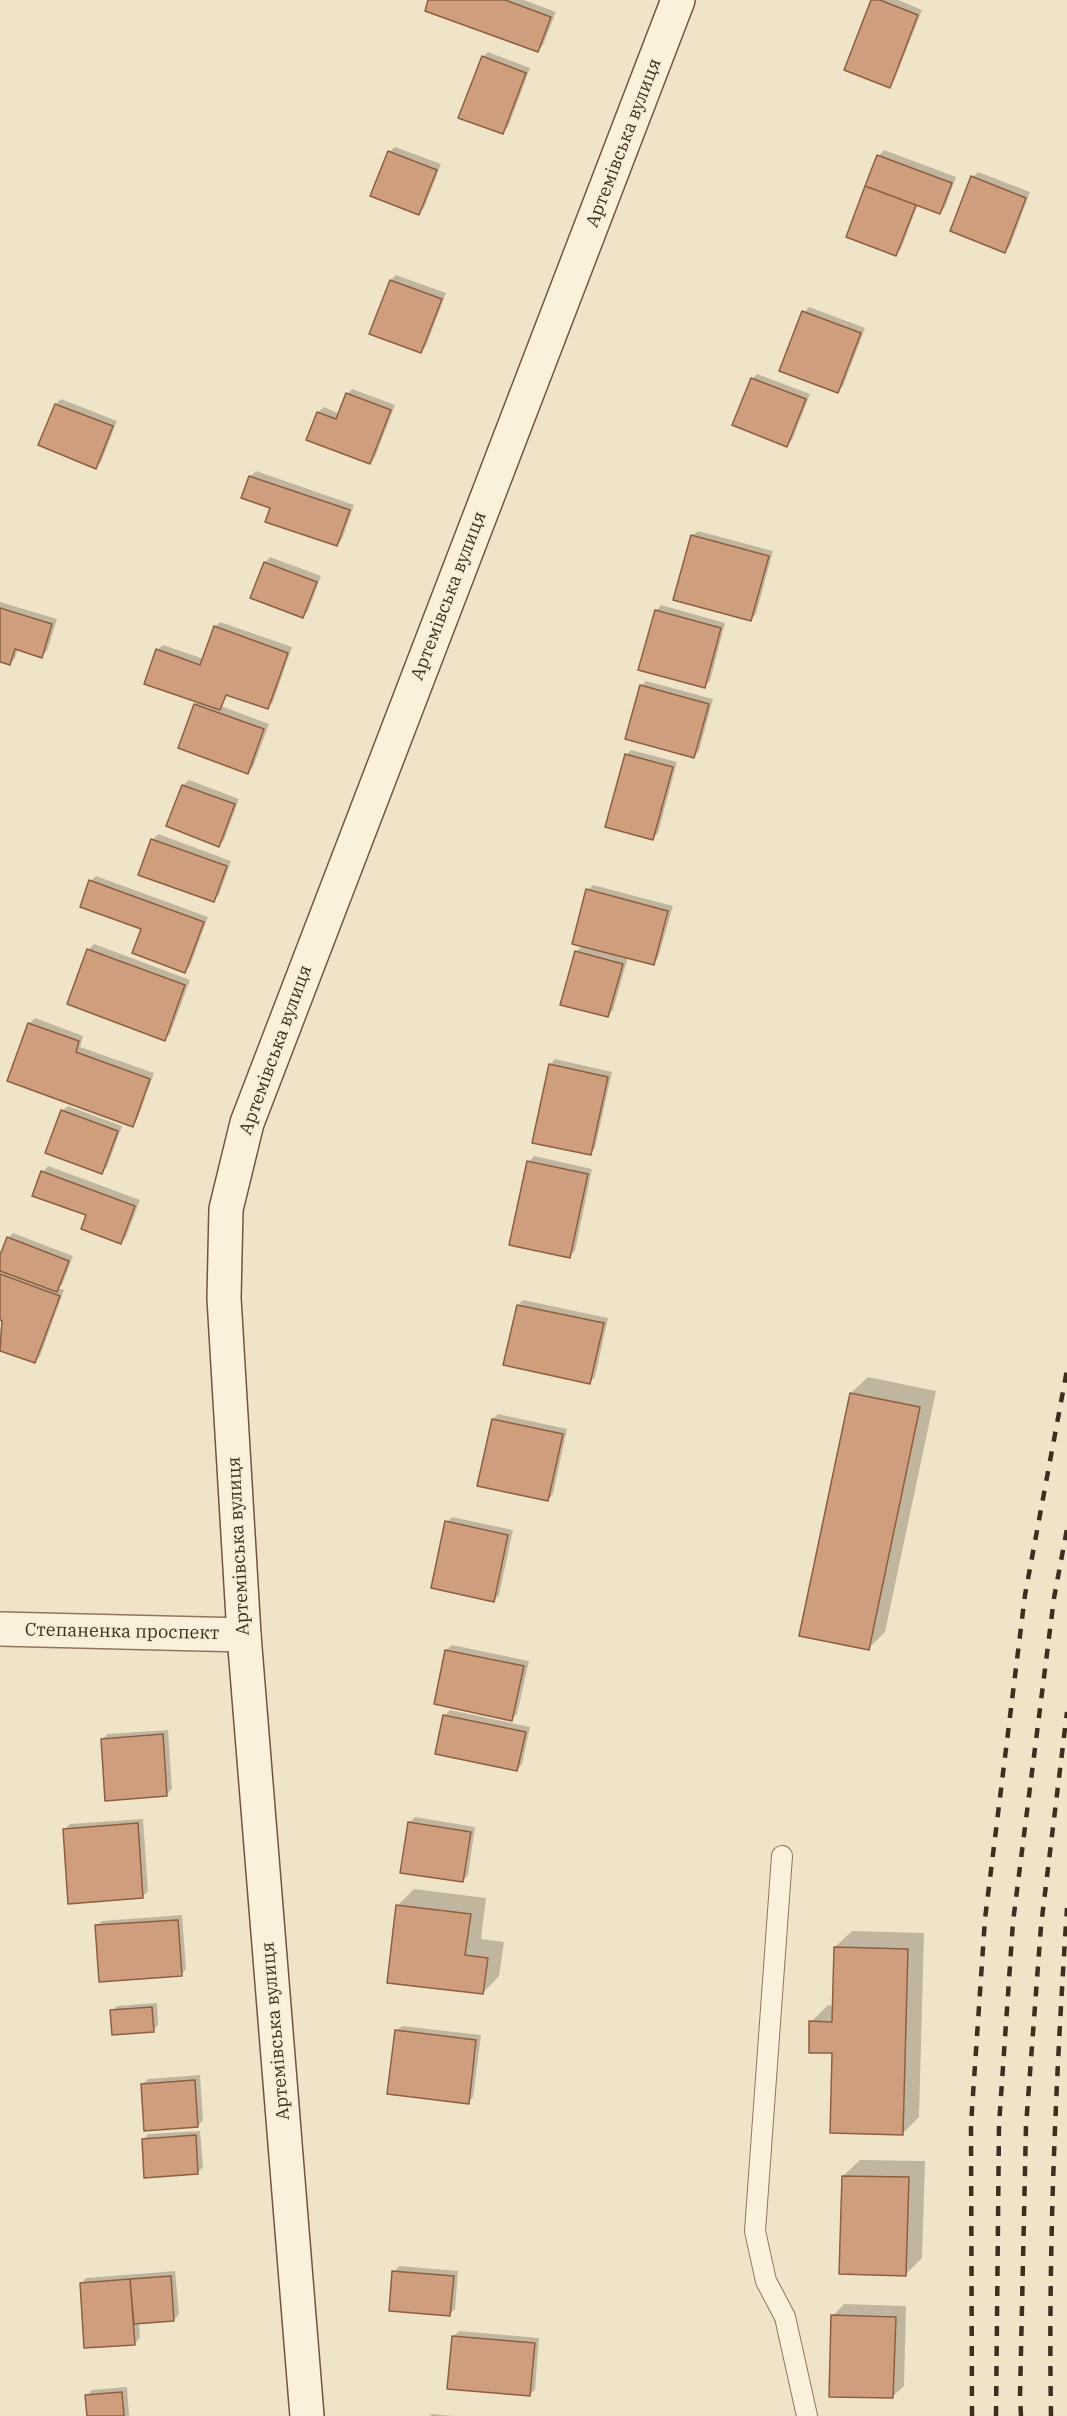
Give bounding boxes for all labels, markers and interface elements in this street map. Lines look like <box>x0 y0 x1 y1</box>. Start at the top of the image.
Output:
street label: Артемівська вулиця <box>582 56 666 230</box>
street label: Артемівська вулиця <box>407 509 491 683</box>
street label: Артемівська вулиця <box>235 962 317 1138</box>
street label: Артемівська вулиця <box>224 1456 254 1636</box>
street label: Степаненка проспект <box>25 1620 219 1644</box>
street label: Артемівська вулиця <box>257 1941 295 2121</box>

